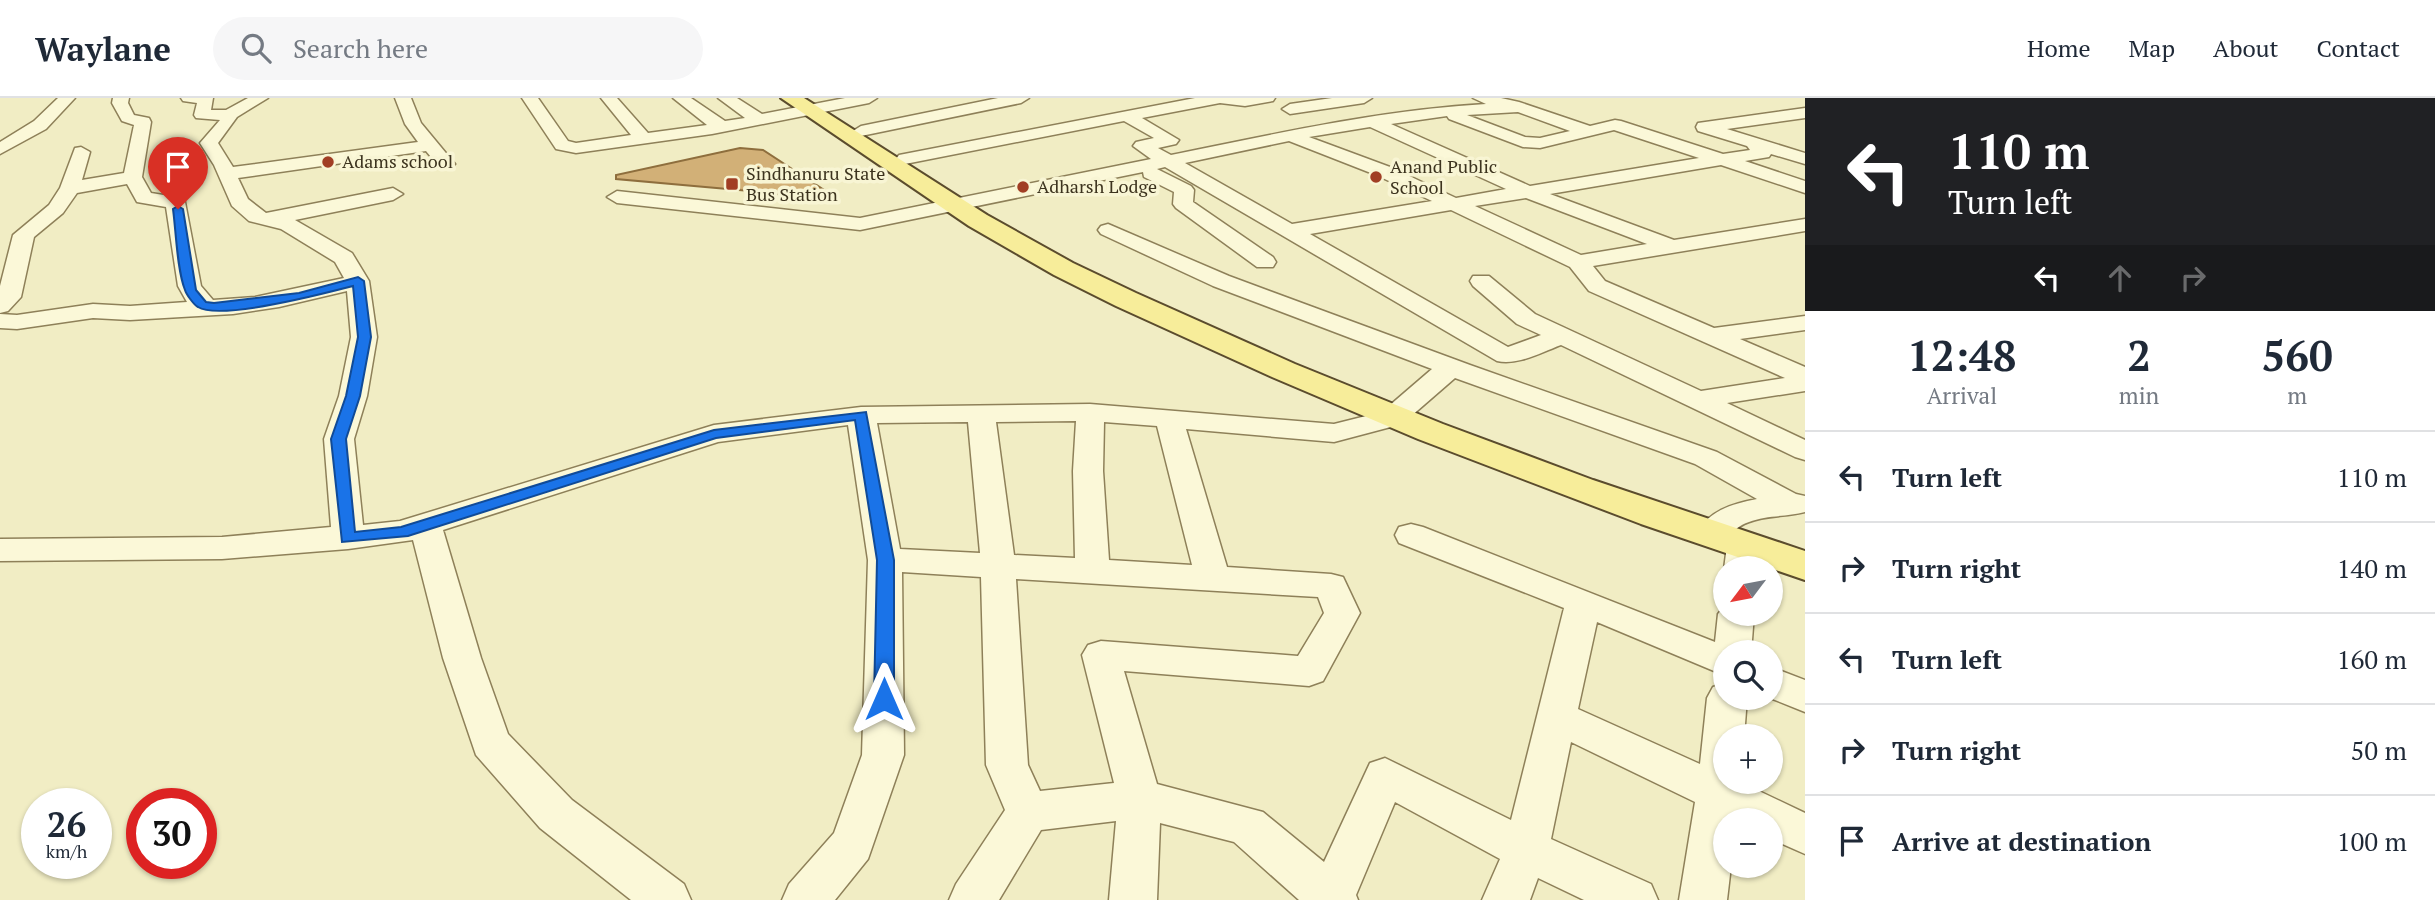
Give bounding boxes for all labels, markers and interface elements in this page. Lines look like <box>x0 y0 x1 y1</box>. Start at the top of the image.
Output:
search box <box>213 17 703 80</box>
text: Waylane <box>35 27 171 70</box>
icon: search <box>237 29 275 67</box>
text: Search here <box>293 31 428 65</box>
text: Home <box>2027 32 2091 64</box>
text: Map <box>2129 32 2175 64</box>
text: About <box>2213 32 2279 64</box>
text: Contact <box>2317 32 2400 64</box>
text: 110 m <box>1948 118 2090 183</box>
icon: left <box>1833 126 1924 217</box>
pin <box>148 137 208 209</box>
icon: arrive <box>159 148 197 186</box>
place label: Adams school <box>342 149 453 173</box>
marker: Adams school <box>320 154 336 170</box>
place label: Anand Public School <box>1390 154 1497 199</box>
place label: Sindhanuru State Bus Station <box>746 161 885 206</box>
marker: Anand Public School <box>1368 169 1384 185</box>
place label: Adharsh Lodge <box>1037 174 1157 198</box>
marker: Sindhanuru State Bus Station <box>724 176 740 192</box>
marker: Adharsh Lodge <box>1015 179 1031 195</box>
text: Turn left <box>1948 181 2072 223</box>
icon: left <box>2028 259 2066 297</box>
icon: ahead <box>2101 259 2139 297</box>
icon: right <box>2174 259 2212 297</box>
text: 12:48 <box>1907 327 2017 383</box>
text: 2 <box>2127 327 2151 383</box>
text: 560 <box>2262 327 2333 383</box>
text: Arrival <box>1927 380 1997 411</box>
text: min <box>2119 380 2159 411</box>
text: m <box>2287 380 2307 411</box>
icon: left <box>1833 458 1871 496</box>
text: Turn left <box>1892 460 2002 494</box>
text: 110 m <box>2337 460 2407 494</box>
icon: right <box>1833 549 1871 587</box>
text: Turn right <box>1892 551 2021 585</box>
text: 140 m <box>2337 551 2407 585</box>
north arrow <box>1713 556 1783 626</box>
map controls <box>1713 556 1783 878</box>
button: search <box>1713 640 1783 710</box>
icon: left <box>1833 640 1871 678</box>
text: Turn left <box>1892 642 2002 676</box>
text: 160 m <box>2337 642 2407 676</box>
position arrow <box>847 662 921 736</box>
button: + <box>1713 724 1783 794</box>
icon: right <box>1833 731 1871 769</box>
text: Turn right <box>1892 733 2021 767</box>
text: 50 m <box>2351 733 2407 767</box>
speed limit sign: 30 <box>126 788 217 879</box>
text: 26 <box>47 801 86 847</box>
button: − <box>1713 808 1783 878</box>
icon: arrive <box>1833 822 1871 860</box>
text: Arrive at destination <box>1892 824 2151 858</box>
text: 100 m <box>2337 824 2407 858</box>
text: km/h <box>46 839 87 863</box>

